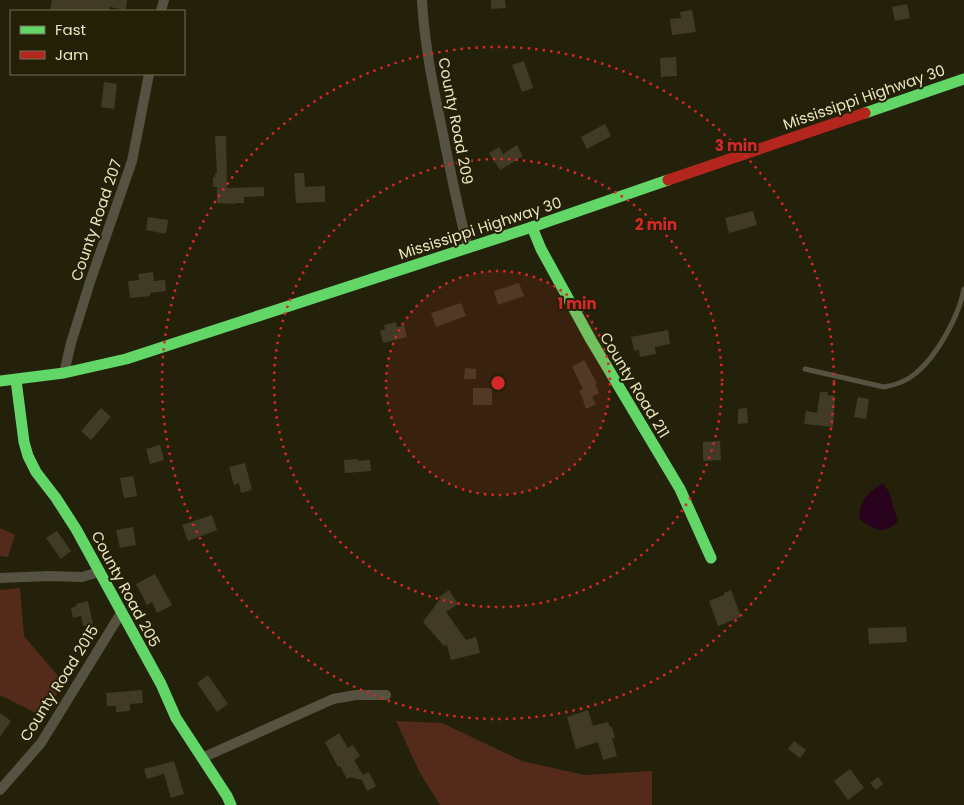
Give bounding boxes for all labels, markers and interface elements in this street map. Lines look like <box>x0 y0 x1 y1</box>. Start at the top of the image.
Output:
legend <box>10 10 185 75</box>
text: Fast <box>55 19 86 40</box>
text: Jam <box>55 44 89 65</box>
street label: County Road 209 <box>433 56 479 186</box>
street label: Mississippi Highway 30 <box>780 59 948 135</box>
text: 3 min <box>715 135 757 156</box>
street label: County Road 207 <box>65 156 127 284</box>
street label: Mississippi Highway 30 <box>396 192 564 264</box>
text: 2 min <box>635 214 677 235</box>
text: 1 min <box>557 293 597 314</box>
street label: County Road 211 <box>595 328 675 442</box>
centre of rings <box>489 374 507 392</box>
street label: County Road 205 <box>87 527 165 651</box>
street label: County Road 2015 <box>15 621 103 745</box>

